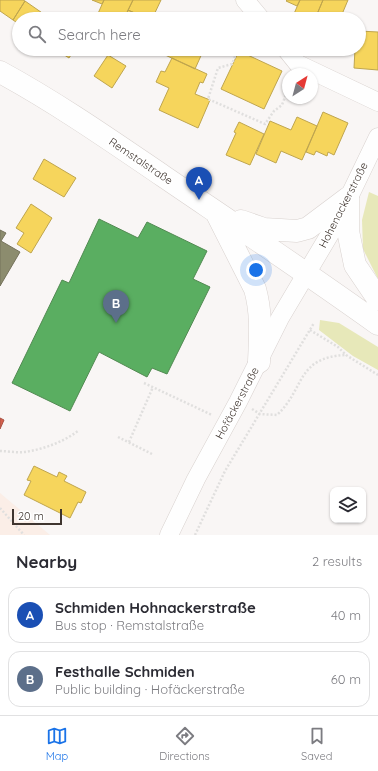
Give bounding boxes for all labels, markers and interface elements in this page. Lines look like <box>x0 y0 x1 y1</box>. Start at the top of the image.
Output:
search box <box>12 12 366 56</box>
icon: search <box>26 23 48 45</box>
text: Search here <box>58 25 141 44</box>
north arrow <box>282 68 318 104</box>
street label: Remstalstraße <box>106 134 176 188</box>
street label: Hohenackerstraße <box>315 160 371 250</box>
pin: A <box>186 167 212 200</box>
your location <box>246 260 266 280</box>
pin: B <box>103 290 129 323</box>
street label: Hofäckerstraße <box>212 365 262 441</box>
map controls <box>330 487 366 523</box>
button: layers <box>330 487 366 523</box>
scale bar <box>12 507 62 526</box>
text: 20 m <box>18 509 44 523</box>
text: Nearby <box>16 551 77 572</box>
text: 2 results <box>312 553 362 569</box>
text: Schmiden Hohnackerstraße <box>55 598 256 617</box>
text: A <box>26 607 34 623</box>
text: 40 m <box>331 607 361 623</box>
text: Bus stop · Remstalstraße <box>55 617 204 633</box>
text: Festhalle Schmiden <box>55 662 195 681</box>
text: B <box>26 671 34 687</box>
text: 60 m <box>331 671 361 687</box>
text: Public building · Hofäckerstraße <box>55 681 245 697</box>
tab: Map <box>46 725 68 763</box>
tab: Directions <box>159 725 210 763</box>
tab: Saved <box>301 725 332 763</box>

